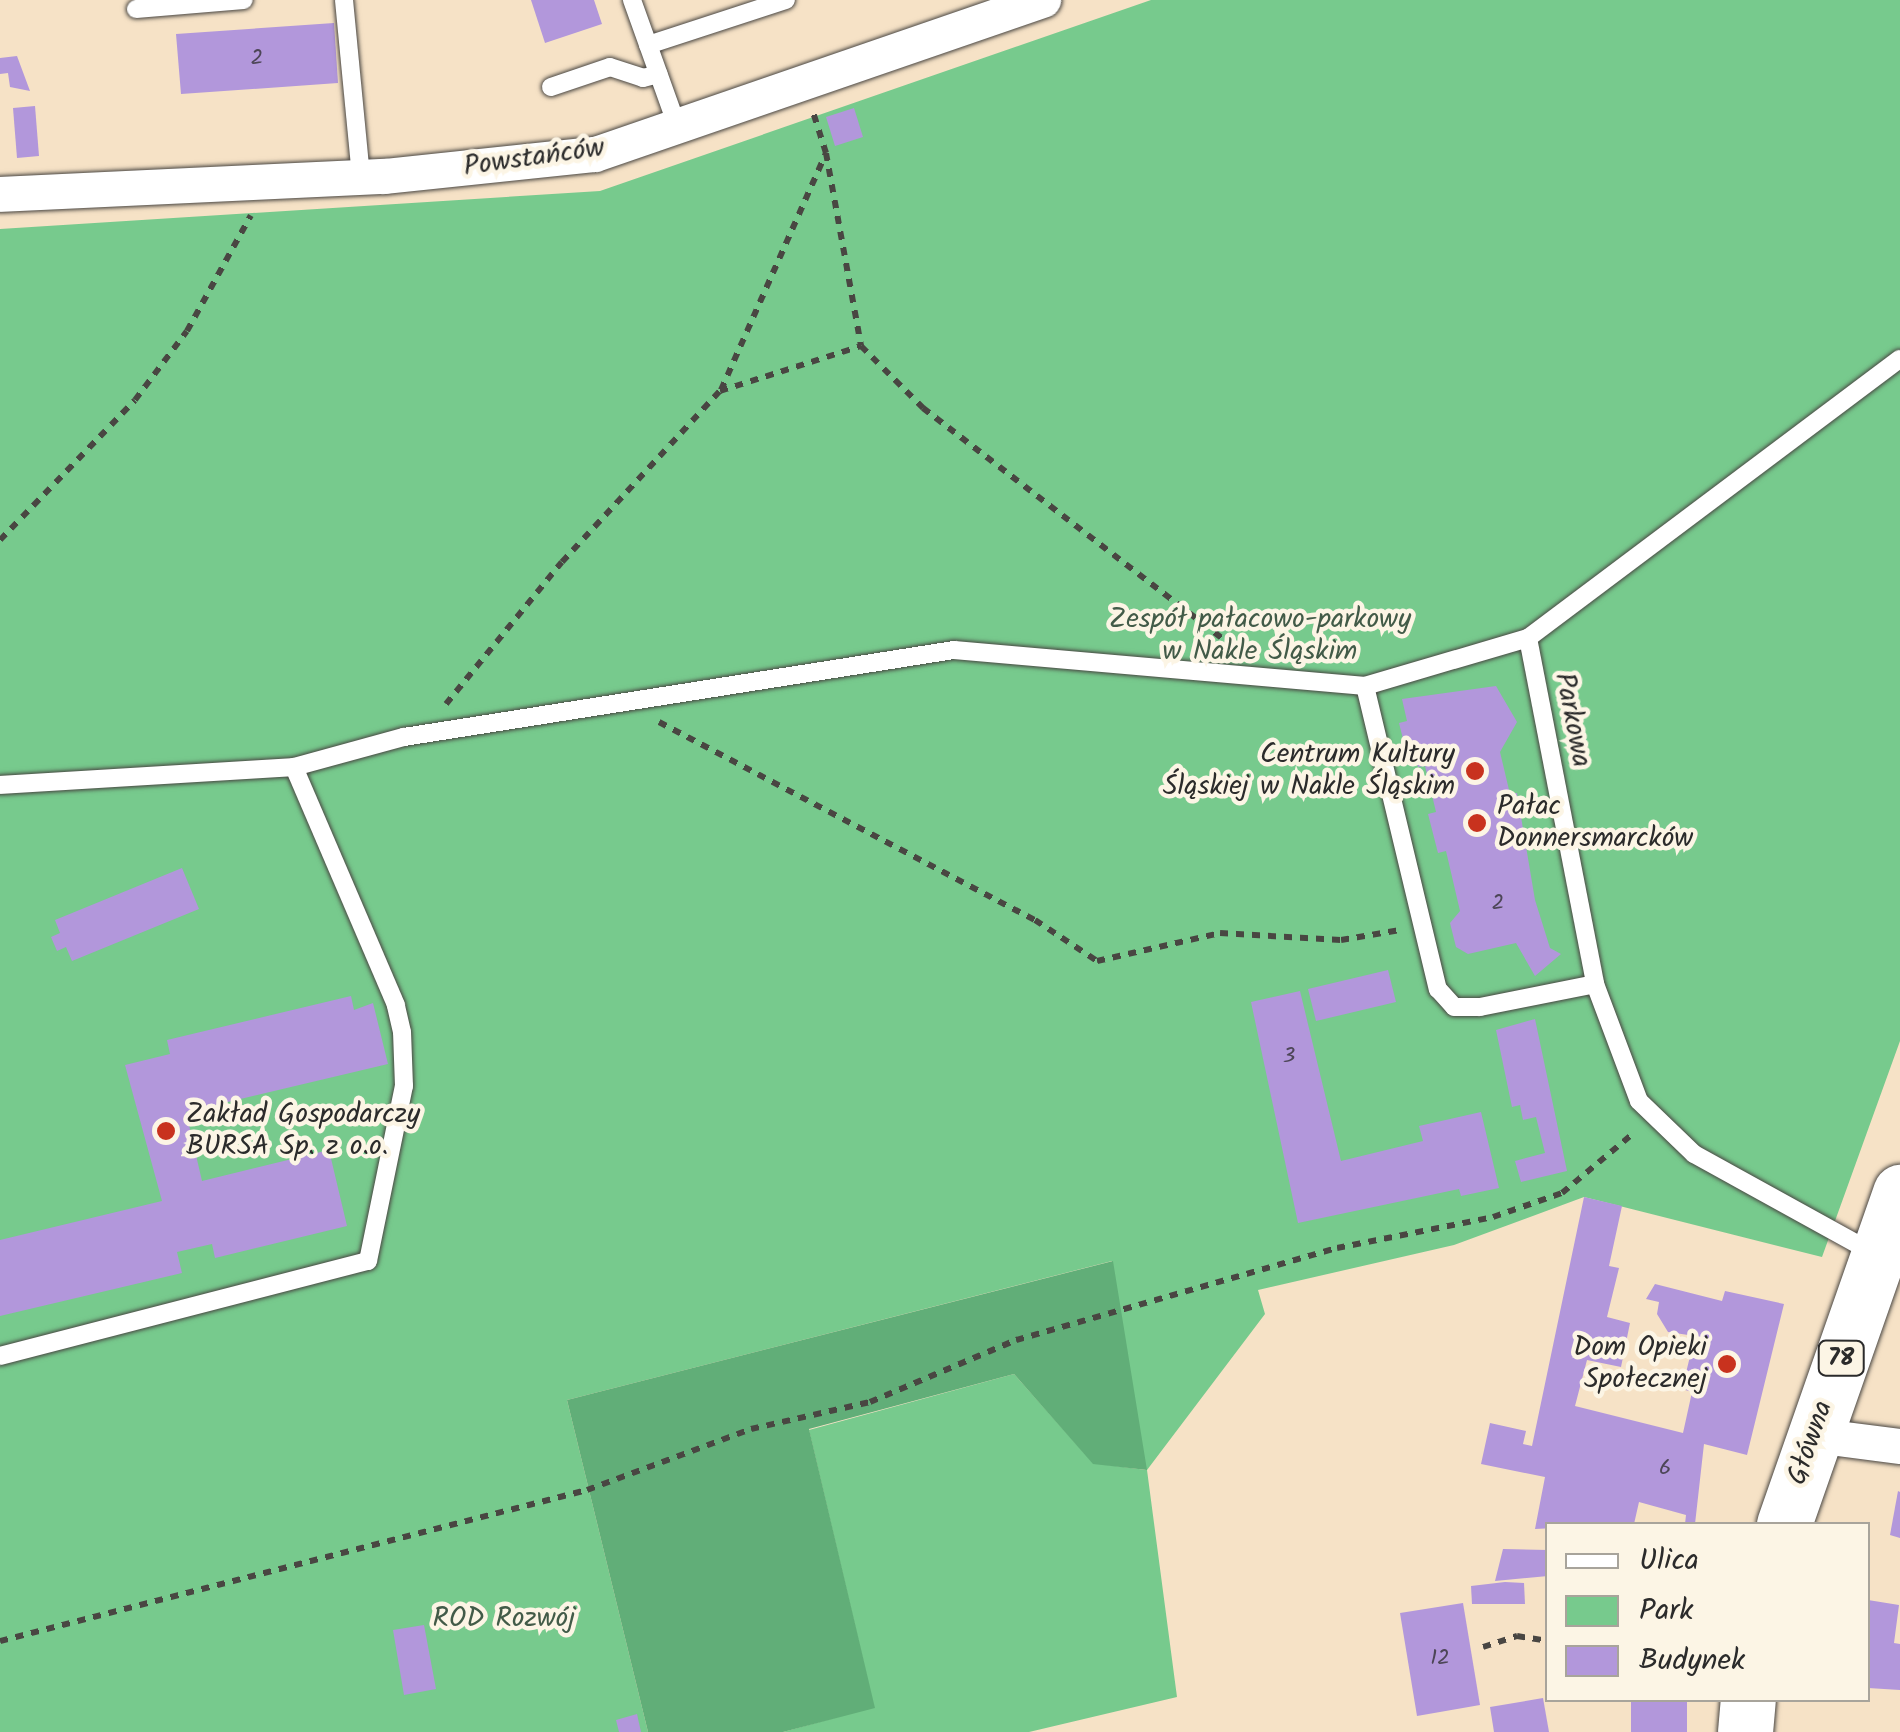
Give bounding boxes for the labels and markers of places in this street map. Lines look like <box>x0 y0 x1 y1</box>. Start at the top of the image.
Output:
place label: Centrum Kultury Śląskiej w Nakle Śląskim <box>1163 738 1455 804</box>
marker: Centrum Kultury Śląskiej w Nakle Śląskim <box>1464 760 1486 782</box>
place label: Pałac Donnersmarcków <box>1497 790 1693 856</box>
marker: Pałac Donnersmarcków <box>1466 812 1488 834</box>
place label: Zakład Gospodarczy BURSA Sp. z o.o. <box>186 1098 420 1164</box>
marker: Zakład Gospodarczy BURSA Sp. z o.o. <box>155 1120 177 1142</box>
place label: Dom Opieki Społecznej <box>1573 1331 1707 1397</box>
marker: Dom Opieki Społecznej <box>1716 1353 1738 1375</box>

